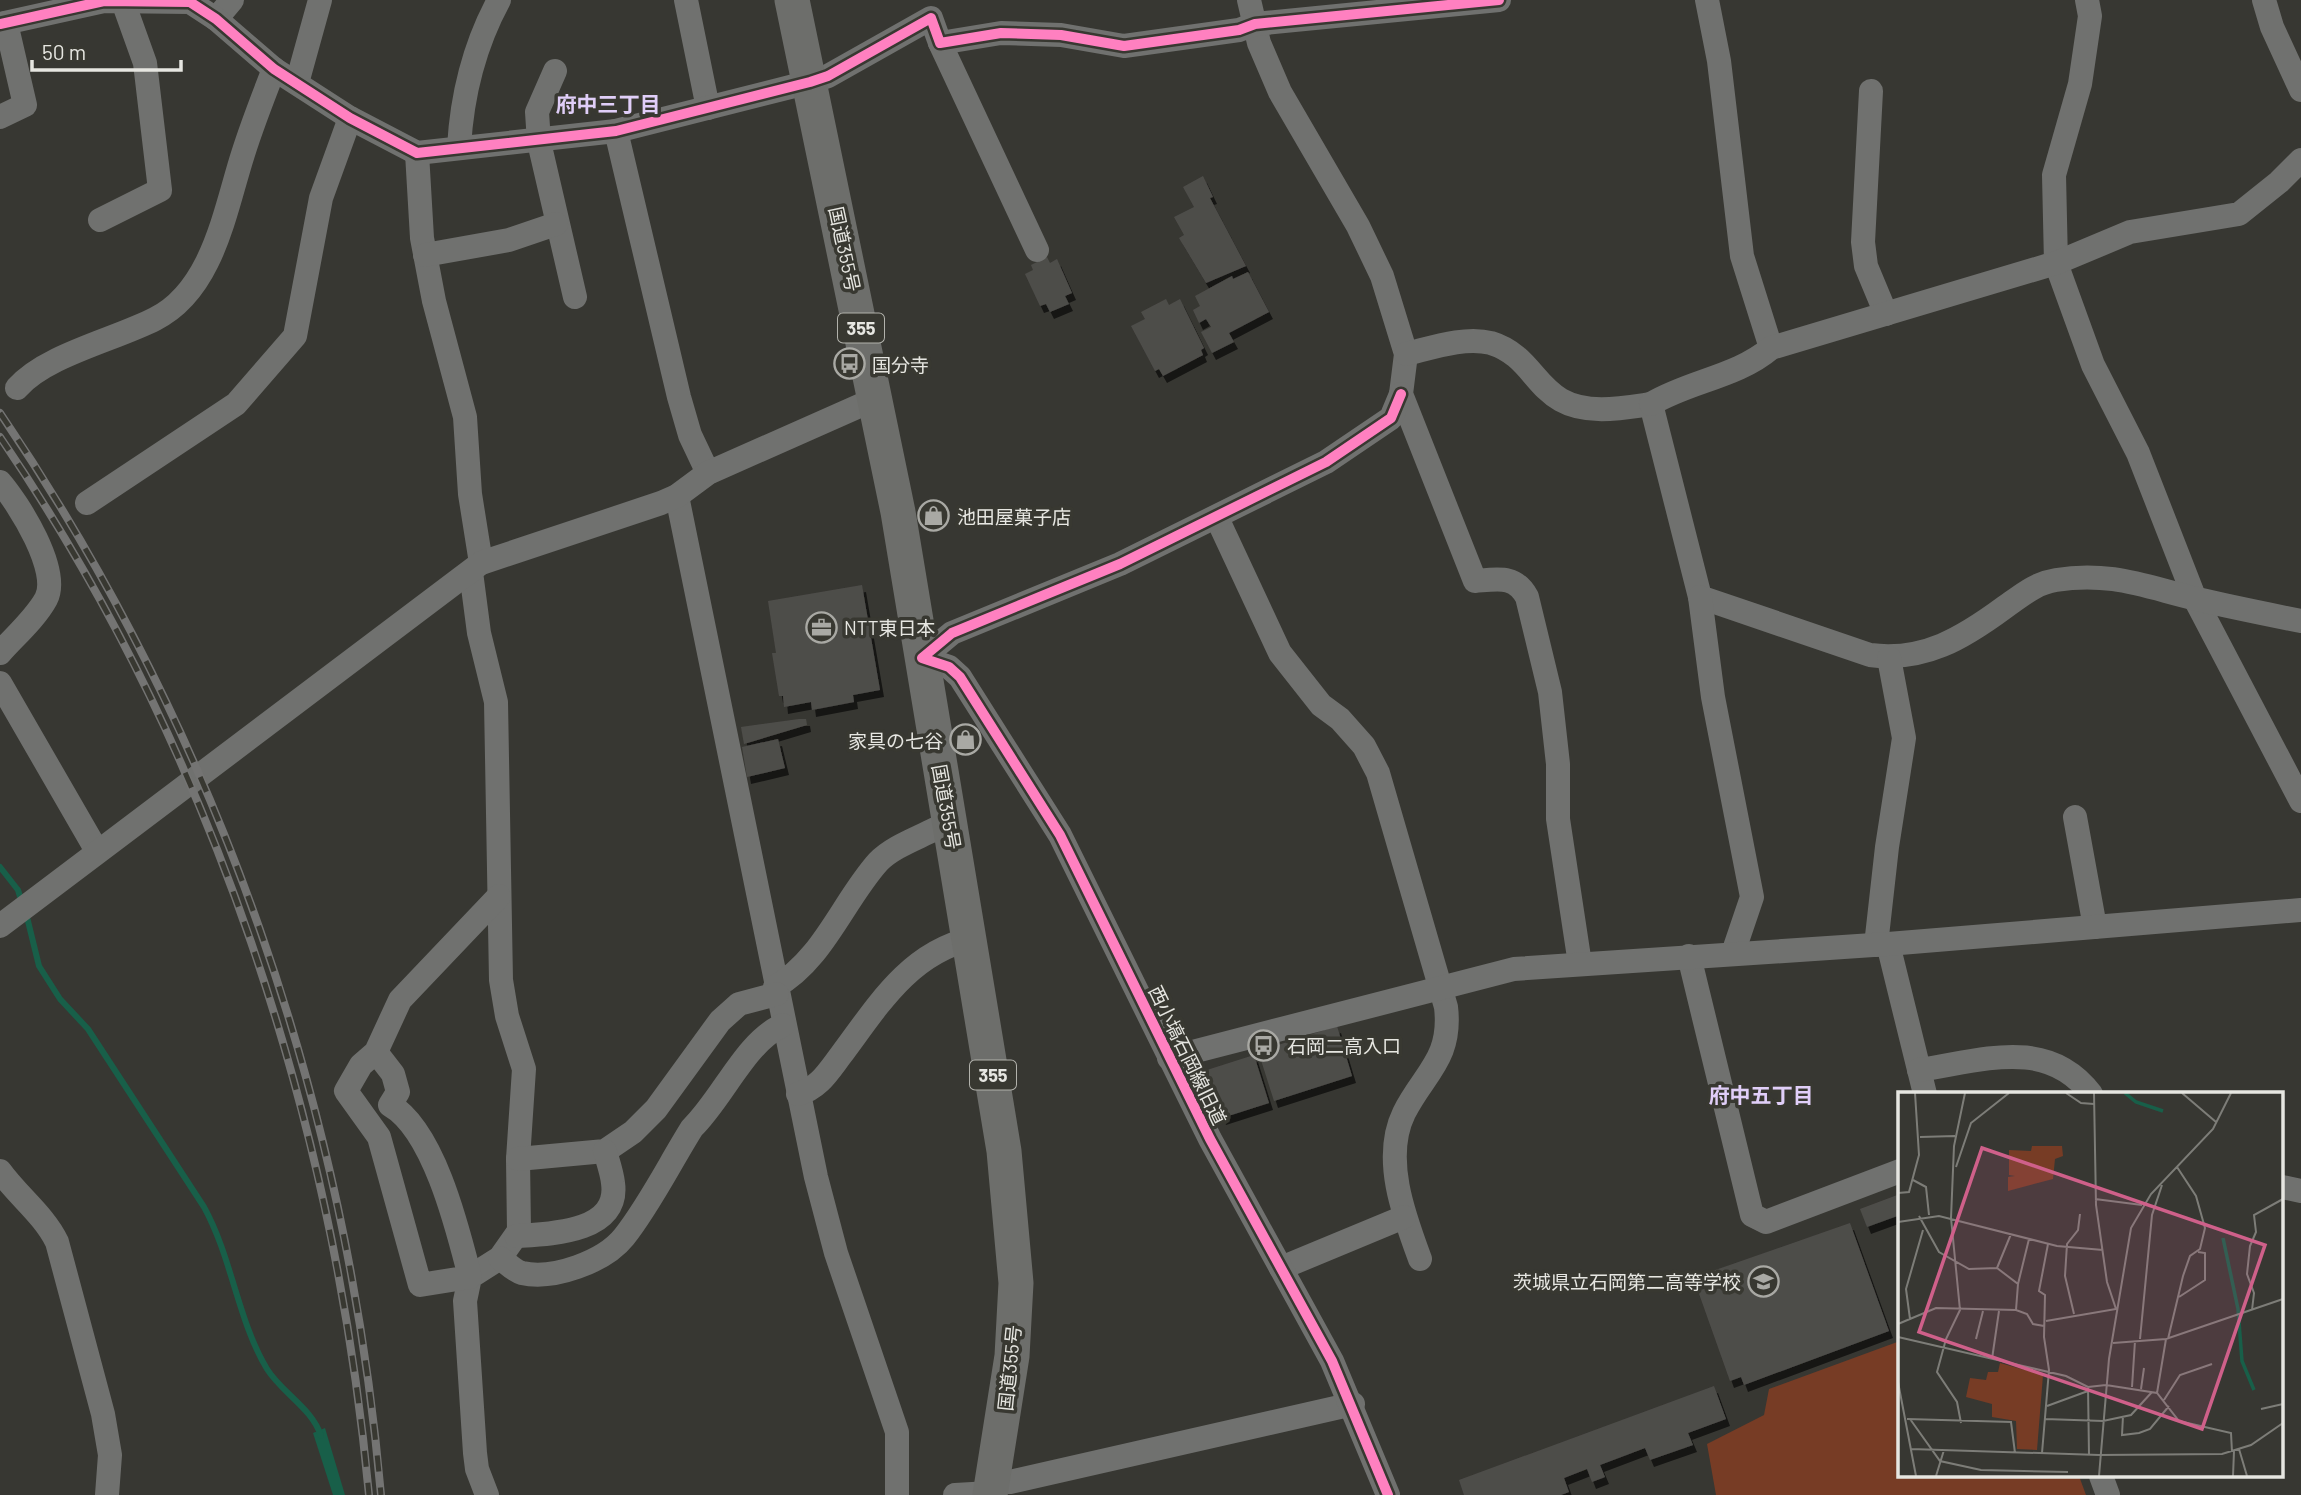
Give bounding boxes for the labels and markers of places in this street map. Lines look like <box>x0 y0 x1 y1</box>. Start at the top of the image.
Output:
bus stop icon: 国分寺 <box>832 347 866 381</box>
place label: 国分寺 <box>872 353 929 376</box>
shop icon: 池田屋菓子店 <box>917 499 951 533</box>
place label: 池田屋菓子店 <box>957 505 1071 528</box>
office icon: NTT東日本 <box>804 610 838 644</box>
place label: NTT東日本 <box>844 616 935 639</box>
shop icon: 家具の七谷 <box>949 723 983 757</box>
place label: 家具の七谷 <box>848 729 943 752</box>
bus stop icon: 石岡二高入口 <box>1247 1028 1281 1062</box>
place label: 石岡二高入口 <box>1287 1034 1401 1057</box>
school or university icon: 茨城県立石岡第二高等学校 <box>1747 1264 1781 1298</box>
place label: 茨城県立石岡第二高等学校 <box>1513 1270 1741 1293</box>

